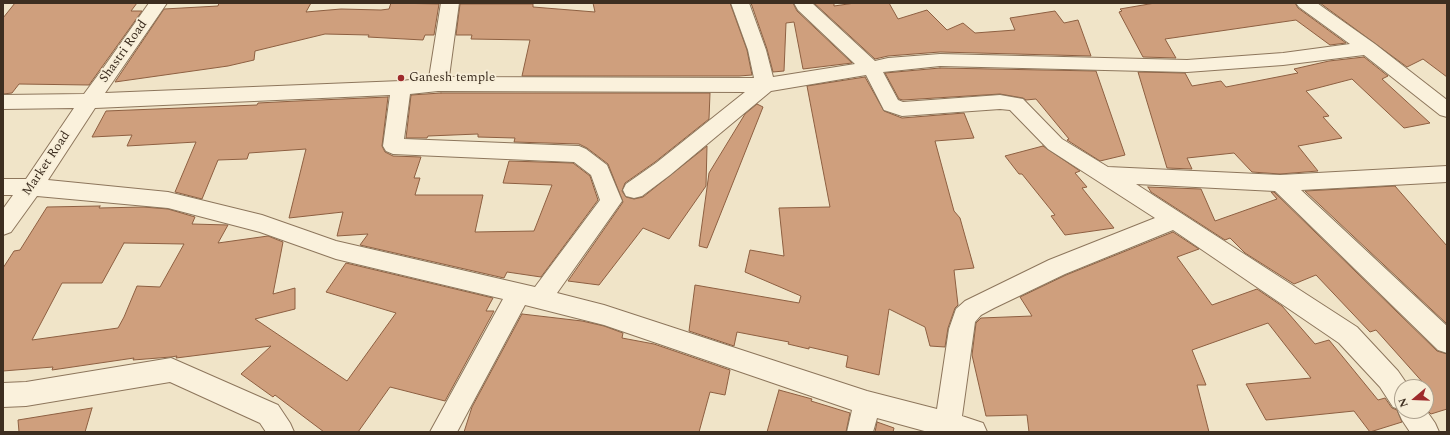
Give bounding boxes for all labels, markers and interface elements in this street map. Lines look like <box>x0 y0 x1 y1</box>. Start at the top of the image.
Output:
street label: Shastri Road <box>97 18 151 86</box>
place label: Ganesh temple <box>409 70 495 86</box>
marker: Ganesh temple <box>396 73 406 83</box>
street label: Market Road <box>20 129 74 199</box>
north arrow <box>1394 379 1434 419</box>
text: N <box>1394 396 1413 410</box>

